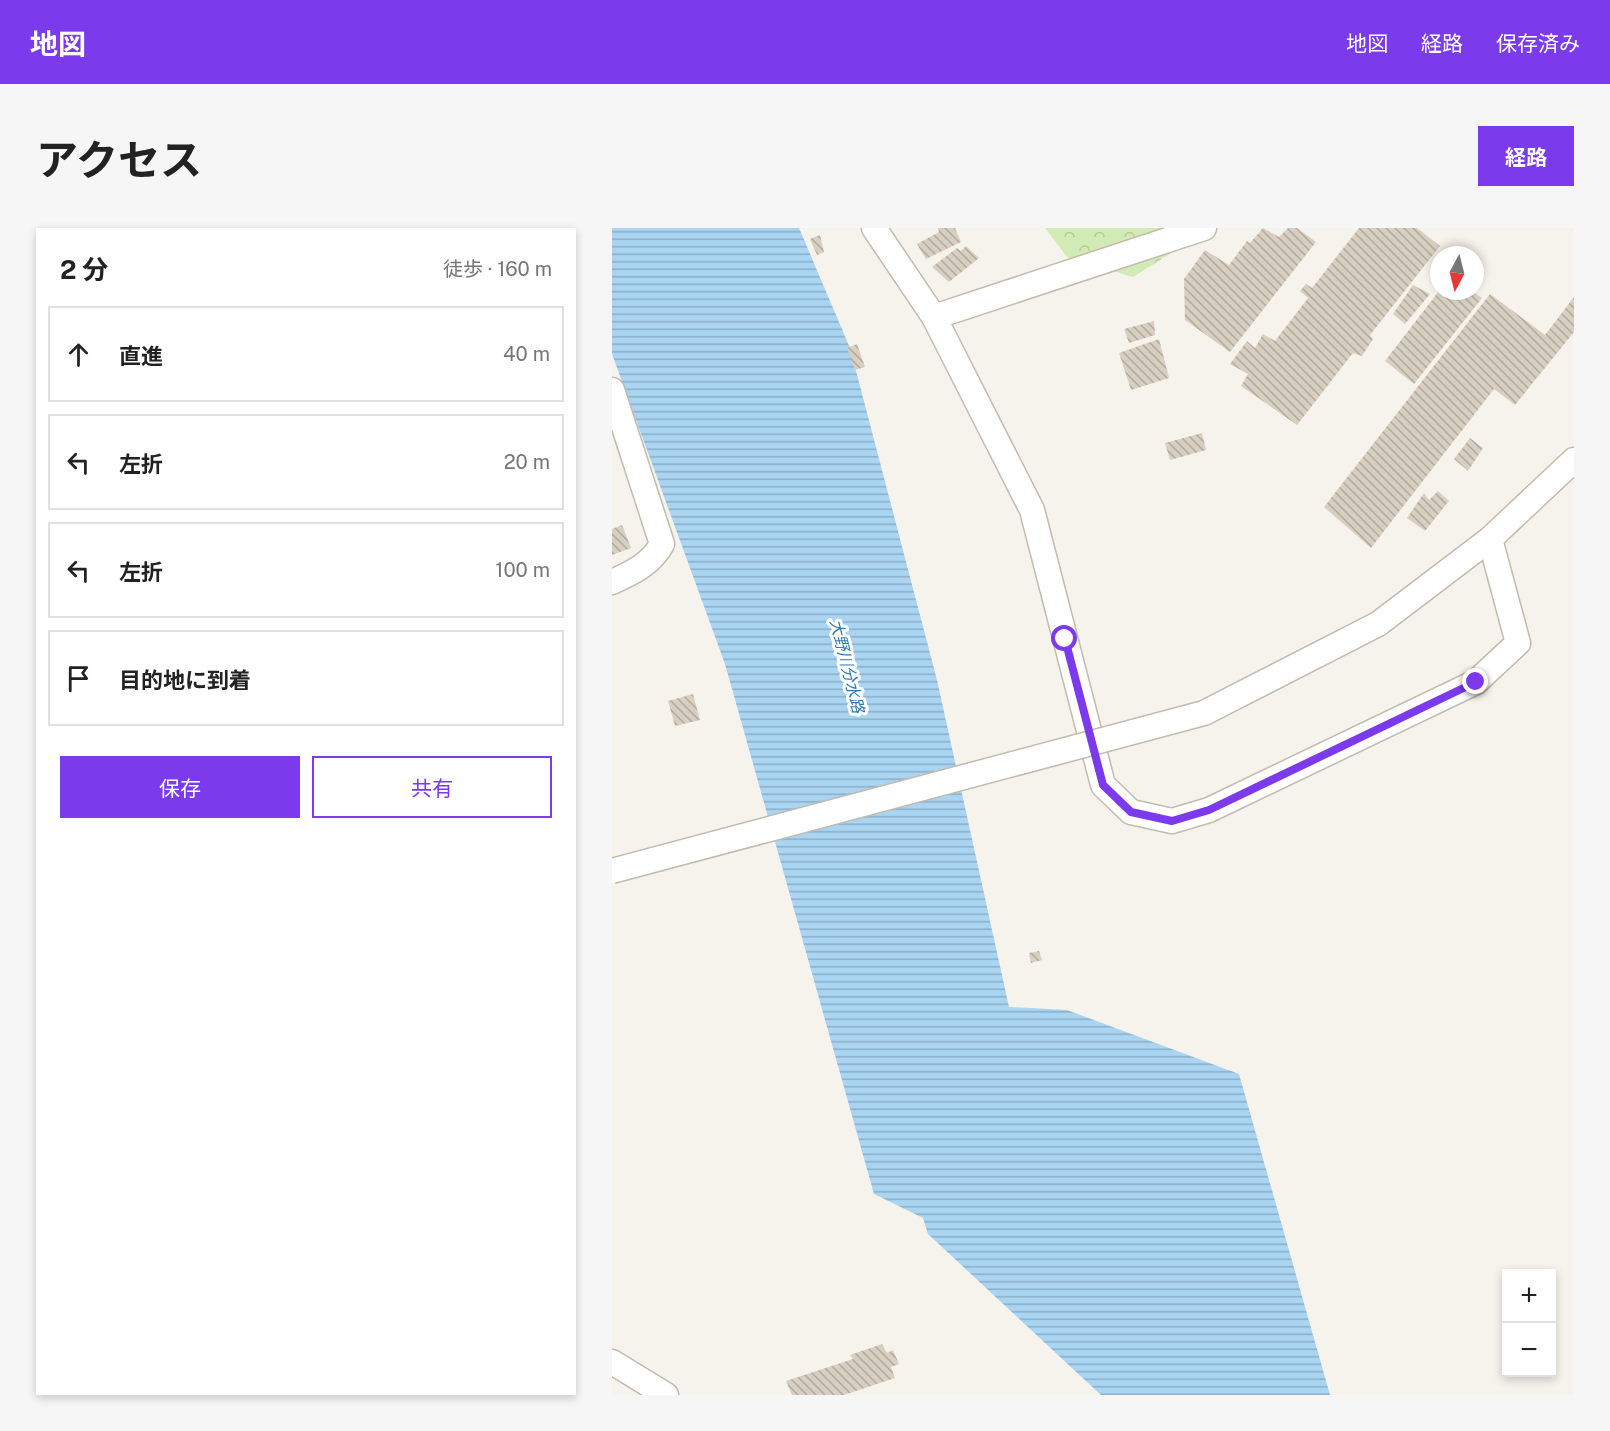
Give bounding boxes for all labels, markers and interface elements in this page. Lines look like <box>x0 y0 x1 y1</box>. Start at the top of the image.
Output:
text: 地図 <box>30 27 86 60</box>
text: 地図 <box>1346 31 1388 56</box>
text: 経路 <box>1421 31 1463 56</box>
text: 保存済み <box>1496 31 1580 56</box>
button: 経路 <box>1478 126 1574 186</box>
text: アクセス <box>36 135 202 184</box>
north arrow <box>1430 246 1484 300</box>
text: 2 分 <box>60 254 108 285</box>
text: 徒歩 · 160 m <box>443 257 552 281</box>
icon: ahead <box>62 338 95 371</box>
text: 40 m <box>503 342 550 366</box>
text: 直進 <box>119 343 163 369</box>
icon: left <box>62 446 95 479</box>
text: 20 m <box>504 450 550 474</box>
text: 左折 <box>119 451 163 477</box>
icon: left <box>62 554 95 587</box>
text: 100 m <box>495 558 550 582</box>
text: 左折 <box>119 559 163 585</box>
water label: 大野川分水路 <box>826 617 868 717</box>
route start <box>1051 625 1077 651</box>
icon: arrive <box>62 662 95 695</box>
text: 目的地に到着 <box>119 667 251 693</box>
route end <box>1462 668 1488 694</box>
button: 保存 <box>60 756 300 818</box>
button: 共有 <box>312 756 552 818</box>
map controls <box>1502 1269 1556 1377</box>
button: + <box>1502 1269 1556 1323</box>
button: − <box>1502 1323 1556 1377</box>

